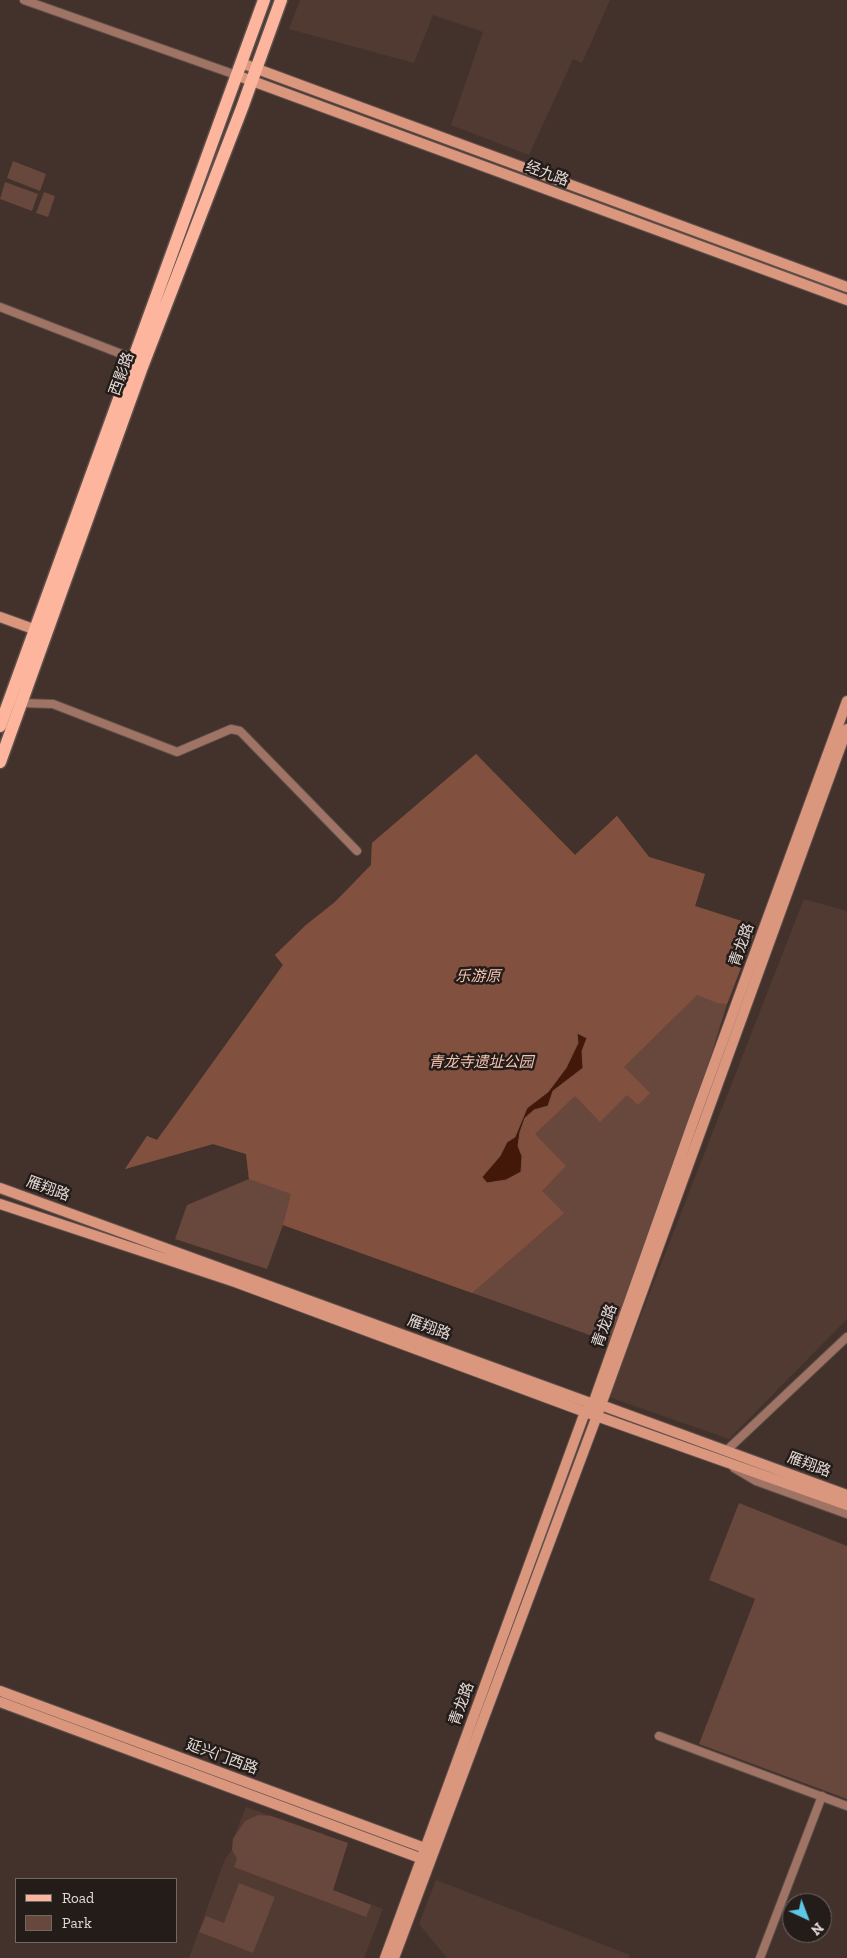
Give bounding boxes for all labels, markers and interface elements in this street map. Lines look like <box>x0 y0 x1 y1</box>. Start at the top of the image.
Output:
street label: 经九路 <box>523 158 571 190</box>
street label: 西影路 <box>106 350 138 398</box>
street label: 青龙路 <box>726 921 758 969</box>
park label: 乐游原 <box>456 968 500 986</box>
park label: 青龙寺遗址公园 <box>429 1054 533 1072</box>
street label: 雁翔路 <box>24 1173 72 1205</box>
street label: 青龙路 <box>589 1302 621 1350</box>
street label: 雁翔路 <box>405 1312 453 1344</box>
street label: 雁翔路 <box>785 1449 833 1481</box>
street label: 青龙路 <box>446 1680 478 1728</box>
street label: 延兴门西路 <box>184 1736 260 1778</box>
legend <box>15 1878 178 1943</box>
text: Road <box>62 1889 94 1907</box>
north arrow <box>782 1893 832 1943</box>
text: Park <box>62 1914 92 1932</box>
text: N <box>807 1919 827 1938</box>

